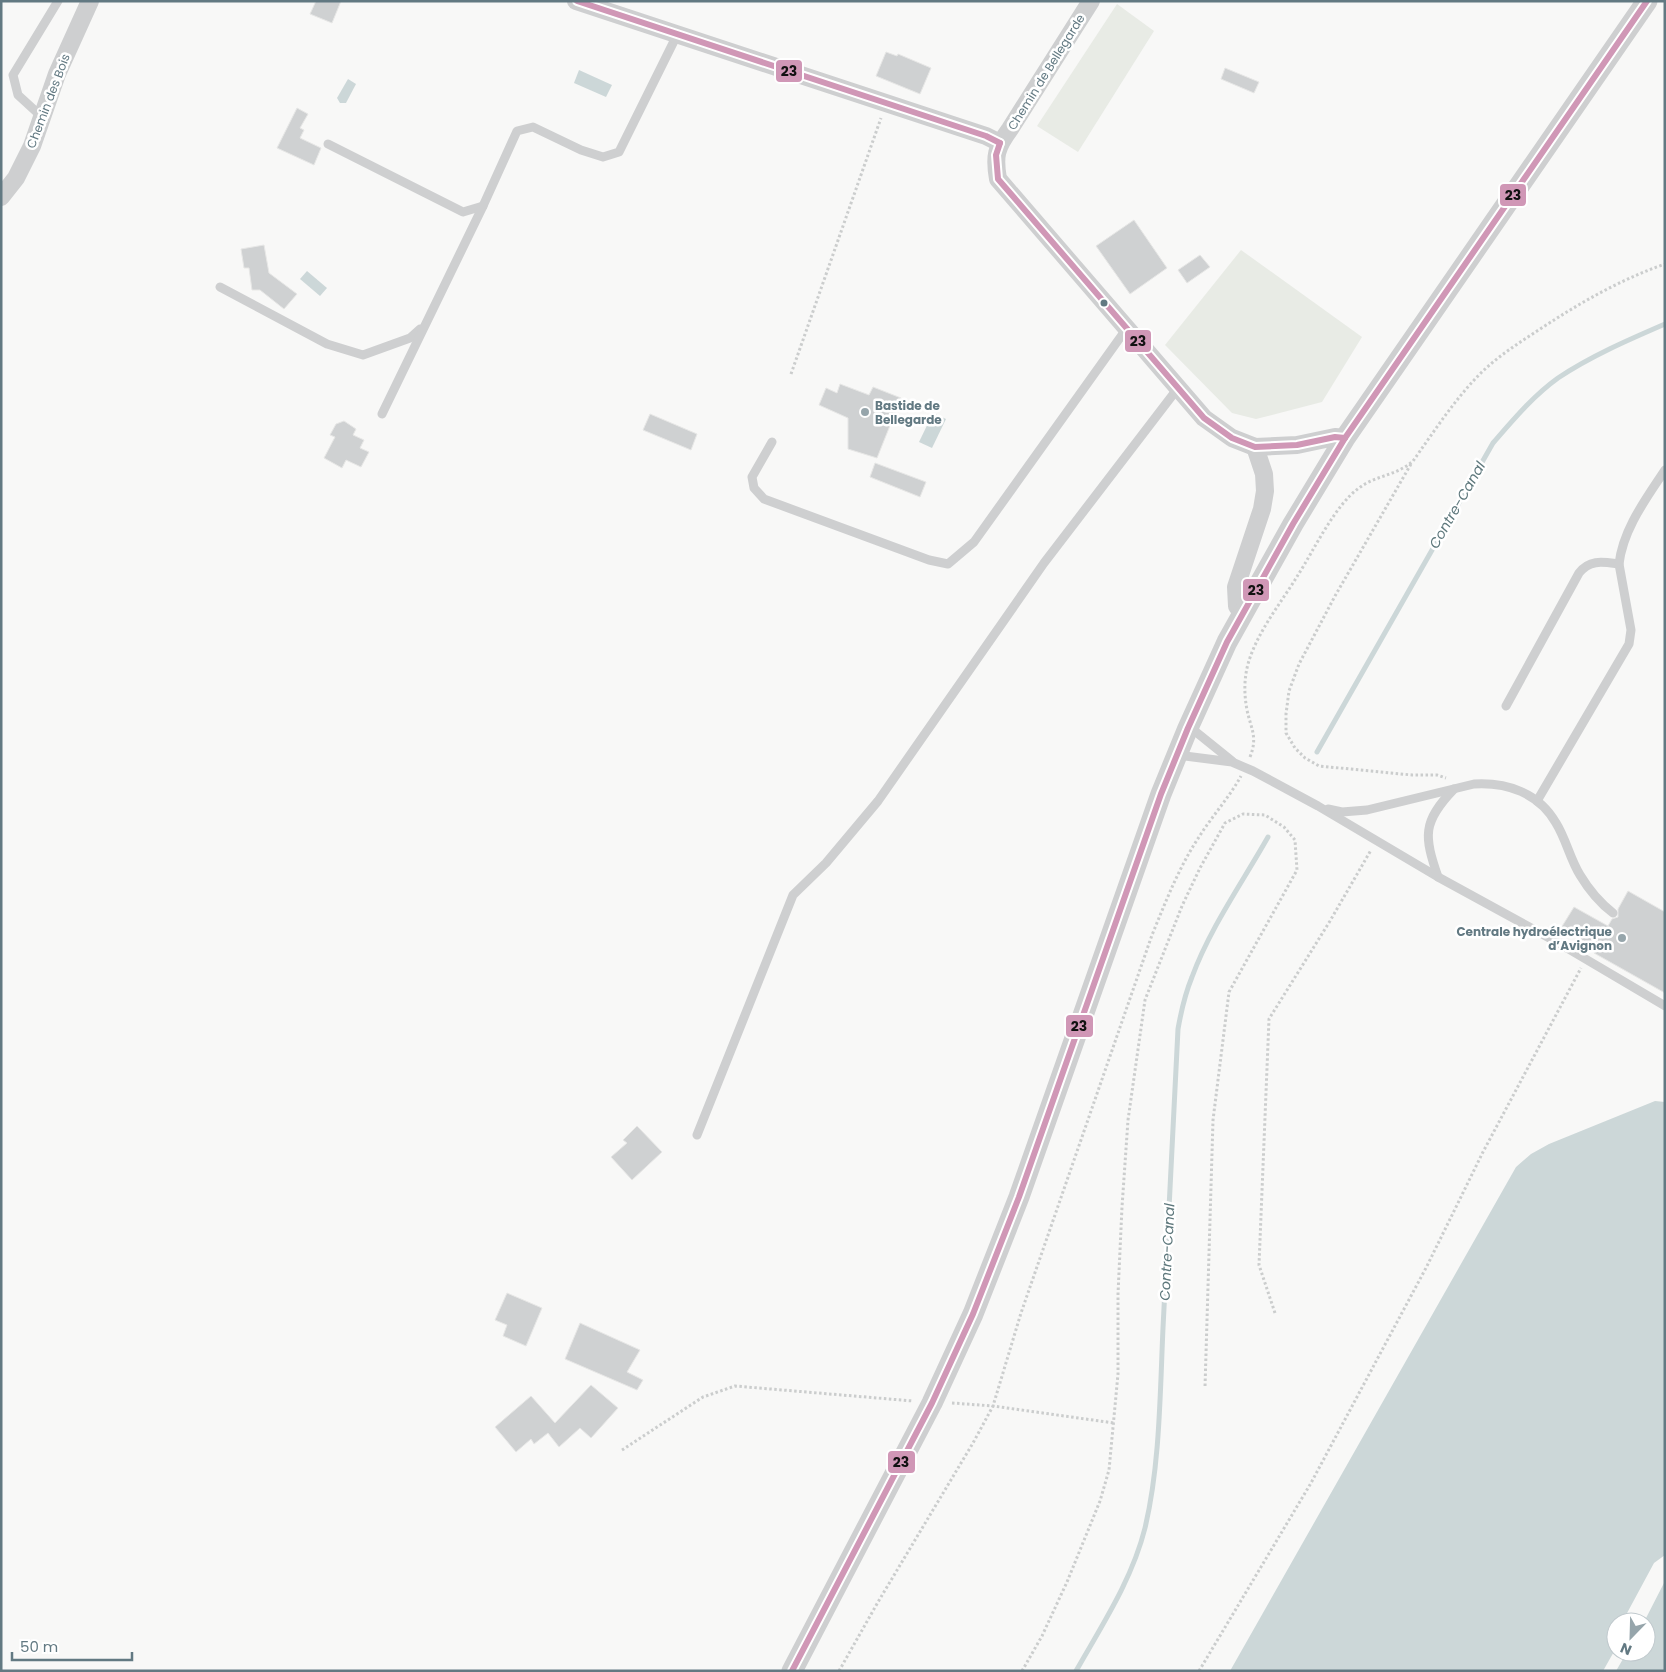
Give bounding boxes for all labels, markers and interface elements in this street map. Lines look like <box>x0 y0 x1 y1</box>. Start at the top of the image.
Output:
street label: Chemin de Bellegarde <box>1003 11 1089 133</box>
street label: Chemin des Bois <box>22 51 74 151</box>
line badge: 23 <box>775 59 803 83</box>
text: 23 <box>781 61 797 81</box>
line badge: 23 <box>1499 183 1527 207</box>
text: 23 <box>1505 185 1521 205</box>
unlabelled marker <box>1099 298 1109 308</box>
line badge: 23 <box>1124 329 1152 353</box>
text: 23 <box>1130 331 1146 351</box>
place label: Bastide de Bellegarde <box>875 397 942 428</box>
marker: Bastide de Bellegarde <box>859 406 871 418</box>
water label: Contre-Canal <box>1424 457 1490 552</box>
line badge: 23 <box>1242 578 1270 602</box>
text: 23 <box>1248 580 1264 600</box>
place label: Centrale hydroélectrique d’Avignon <box>1456 923 1613 954</box>
marker: Centrale hydroélectrique d’Avignon <box>1616 932 1628 944</box>
line badge: 23 <box>1065 1014 1094 1038</box>
text: 23 <box>1071 1016 1087 1036</box>
water label: Contre-Canal <box>1154 1202 1180 1301</box>
line badge: 23 <box>887 1450 916 1474</box>
text: 23 <box>893 1452 909 1472</box>
north arrow <box>1606 1612 1656 1662</box>
scale bar <box>12 1630 132 1662</box>
text: 50 m <box>20 1636 58 1657</box>
text: N <box>1617 1638 1635 1660</box>

